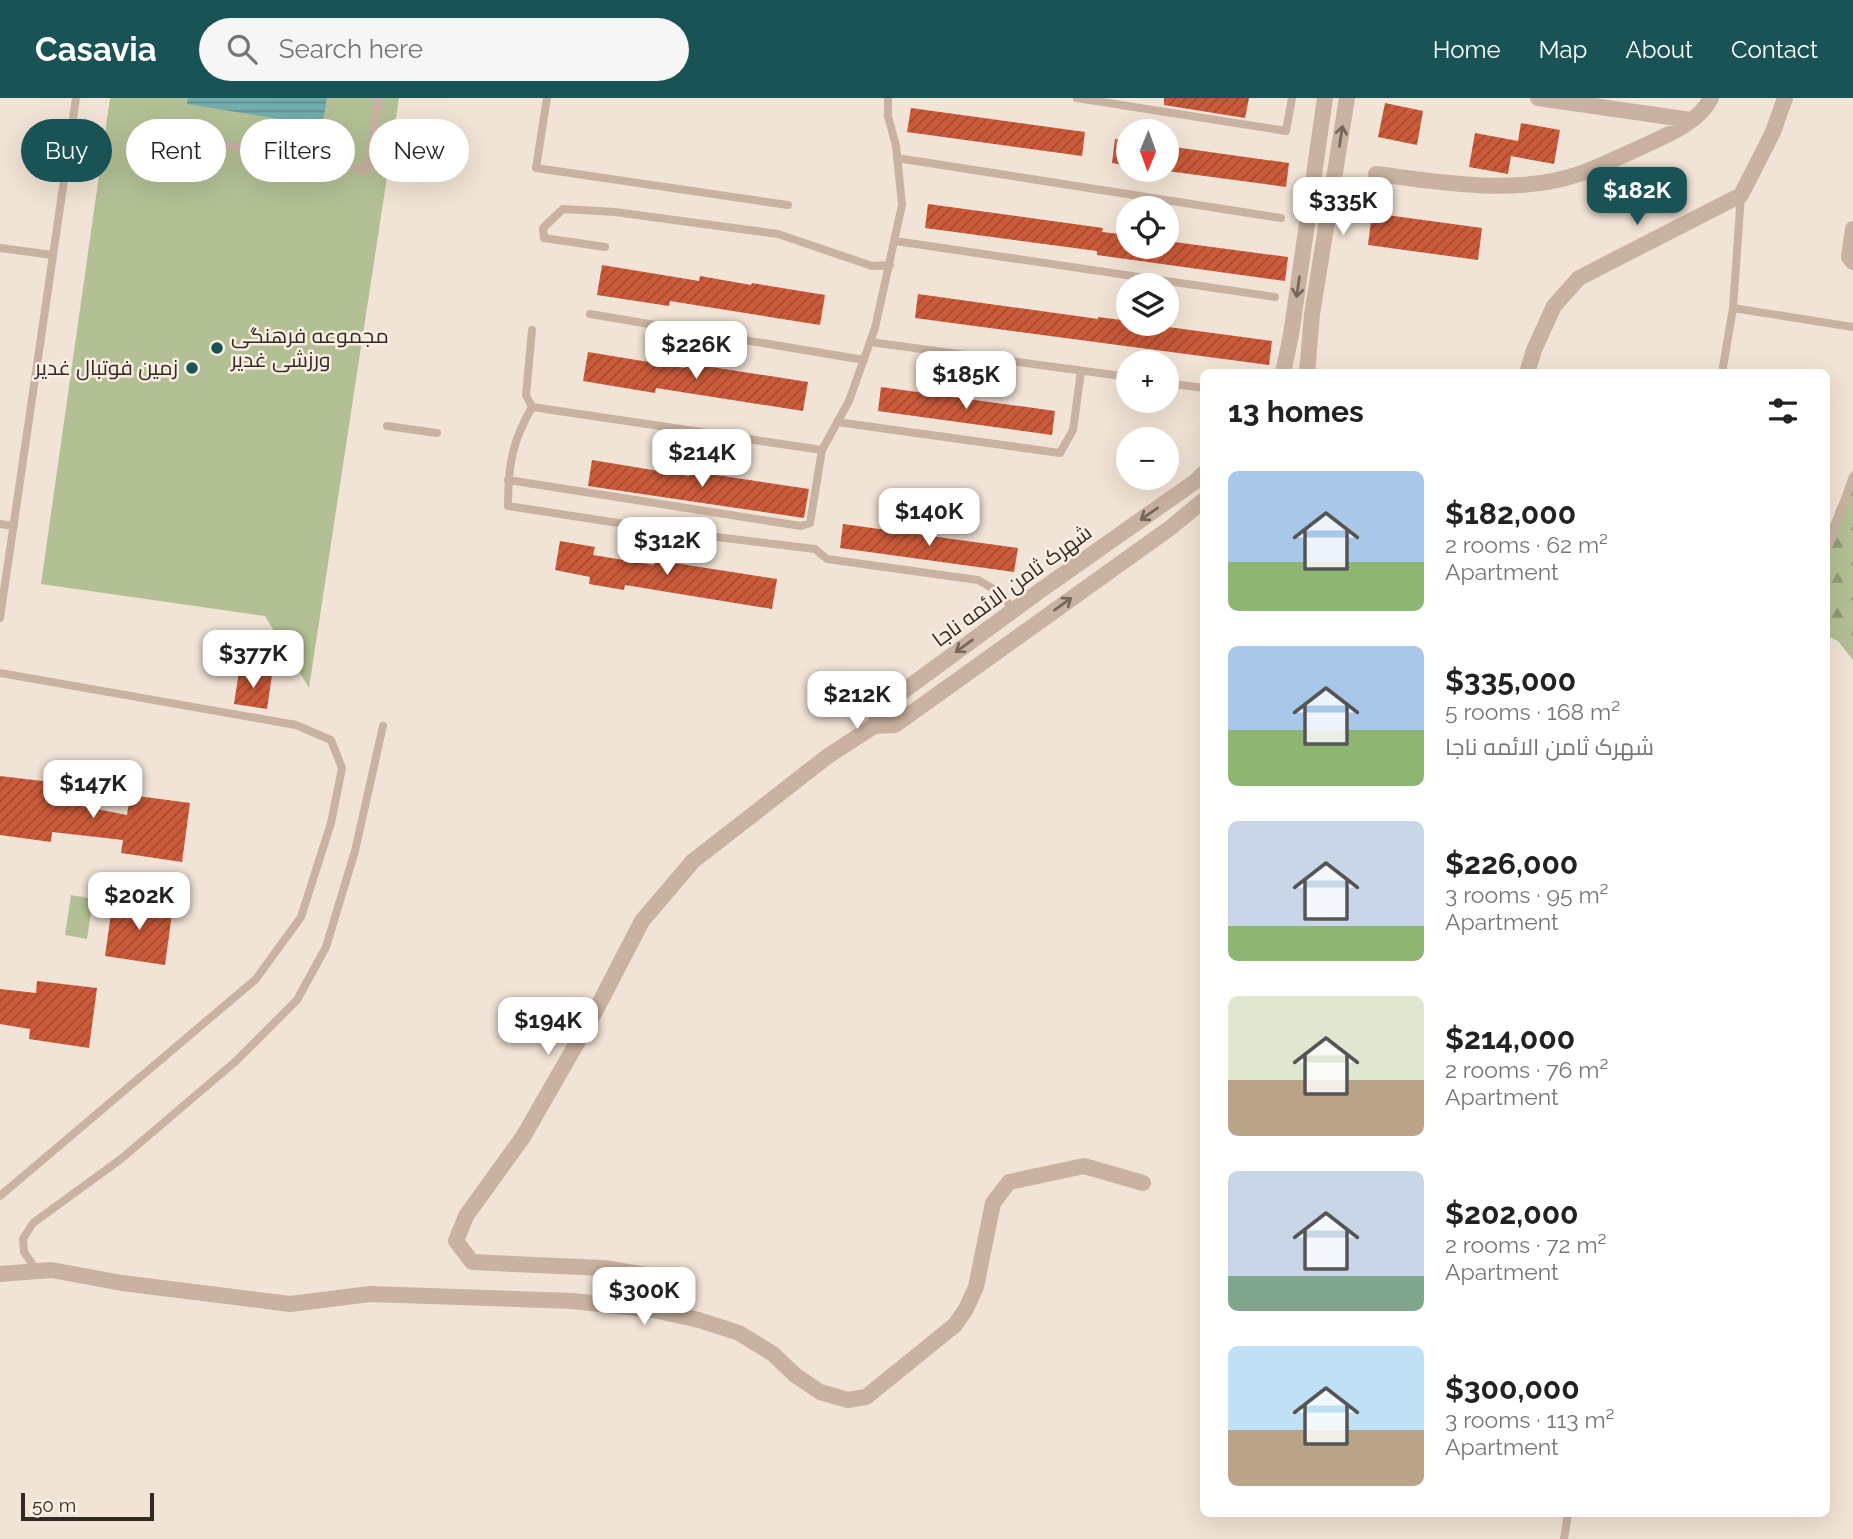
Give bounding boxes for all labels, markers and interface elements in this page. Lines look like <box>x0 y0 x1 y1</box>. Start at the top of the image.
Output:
search box <box>199 18 689 81</box>
text: Casavia <box>35 30 157 69</box>
icon: search <box>223 30 261 68</box>
text: Search here <box>279 34 423 64</box>
text: Home <box>1433 35 1501 64</box>
text: Map <box>1539 35 1587 64</box>
text: About <box>1625 35 1693 64</box>
text: Contact <box>1731 35 1818 64</box>
chip: Buy <box>21 119 112 182</box>
chip: Rent <box>126 119 226 182</box>
chip: Filters <box>240 119 355 182</box>
chip: New <box>369 119 469 182</box>
north arrow <box>1116 119 1180 182</box>
map controls <box>1116 119 1179 490</box>
one-way arrow <box>1335 125 1348 147</box>
pin: $182K <box>1588 167 1686 227</box>
text: $182K <box>1603 176 1671 203</box>
pin: $335K <box>1294 178 1392 237</box>
text: $335K <box>1309 186 1377 213</box>
button: locate <box>1116 196 1179 259</box>
button: layers <box>1116 273 1179 336</box>
one-way arrow <box>1291 275 1304 298</box>
pin: $226K <box>647 322 745 381</box>
place label: مجموعه فرهنگی ورزشی غدیر <box>230 323 389 373</box>
text: $226K <box>661 330 731 357</box>
marker: مجموعه فرهنگی ورزشی غدیر <box>209 340 225 356</box>
button: + <box>1116 350 1179 413</box>
pin: $185K <box>917 352 1015 411</box>
place label: زمین فوتبال غدیر <box>34 355 178 381</box>
marker: زمین فوتبال غدیر <box>184 360 200 376</box>
text: $185K <box>932 360 1000 387</box>
icon: filters <box>1764 392 1802 430</box>
text: 13 homes <box>1228 394 1364 429</box>
button: − <box>1116 427 1179 490</box>
pin: $214K <box>653 430 751 489</box>
text: $214K <box>668 438 736 465</box>
pin: $140K <box>880 489 978 548</box>
text: $182,000 <box>1445 496 1576 531</box>
text: $140K <box>895 497 963 524</box>
icon: home <box>1284 499 1368 583</box>
one-way arrow <box>1140 507 1159 521</box>
pin: $312K <box>618 518 716 577</box>
street label: شهرک ثامن الائمه ناجا <box>927 519 1097 653</box>
text: $312K <box>633 526 701 553</box>
text: 2 rooms · 62 m² <box>1445 531 1608 558</box>
text: Apartment <box>1445 558 1559 585</box>
one-way arrow <box>1053 597 1072 612</box>
pin: $377K <box>204 630 302 690</box>
text: $377K <box>219 639 287 666</box>
one-way arrow <box>955 639 974 654</box>
text: $335,000 <box>1445 663 1576 698</box>
pin: $212K <box>808 672 906 731</box>
icon: home <box>1284 674 1368 758</box>
text: $212K <box>823 680 891 707</box>
text: 5 rooms · 168 m² <box>1445 698 1620 725</box>
text: شهرک ثامن الائمه ناجا <box>1445 733 1654 760</box>
pin: $147K <box>44 760 142 820</box>
text: $147K <box>59 769 127 796</box>
text: $226,000 <box>1445 846 1578 881</box>
icon: home <box>1284 849 1368 933</box>
pin: $202K <box>90 872 188 932</box>
text: $202K <box>104 881 174 908</box>
text: 3 rooms · 95 m² <box>1445 881 1608 908</box>
text: Apartment <box>1445 908 1559 935</box>
pin: $194K <box>499 998 597 1057</box>
text: $194K <box>514 1006 582 1033</box>
text: $214,000 <box>1445 1021 1575 1056</box>
icon: home <box>1284 1024 1368 1108</box>
text: 2 rooms · 76 m² <box>1445 1056 1608 1083</box>
text: Apartment <box>1445 1083 1559 1110</box>
text: $202,000 <box>1445 1196 1579 1231</box>
icon: home <box>1284 1199 1368 1283</box>
text: 2 rooms · 72 m² <box>1445 1231 1606 1258</box>
text: Apartment <box>1445 1258 1559 1285</box>
pin: $300K <box>595 1268 693 1327</box>
text: $300K <box>609 1276 679 1303</box>
text: $300,000 <box>1445 1371 1580 1406</box>
icon: home <box>1284 1374 1368 1458</box>
text: 3 rooms · 113 m² <box>1445 1406 1614 1433</box>
text: Apartment <box>1445 1433 1559 1460</box>
scale bar <box>21 1490 154 1522</box>
text: 50 m <box>32 1494 76 1516</box>

